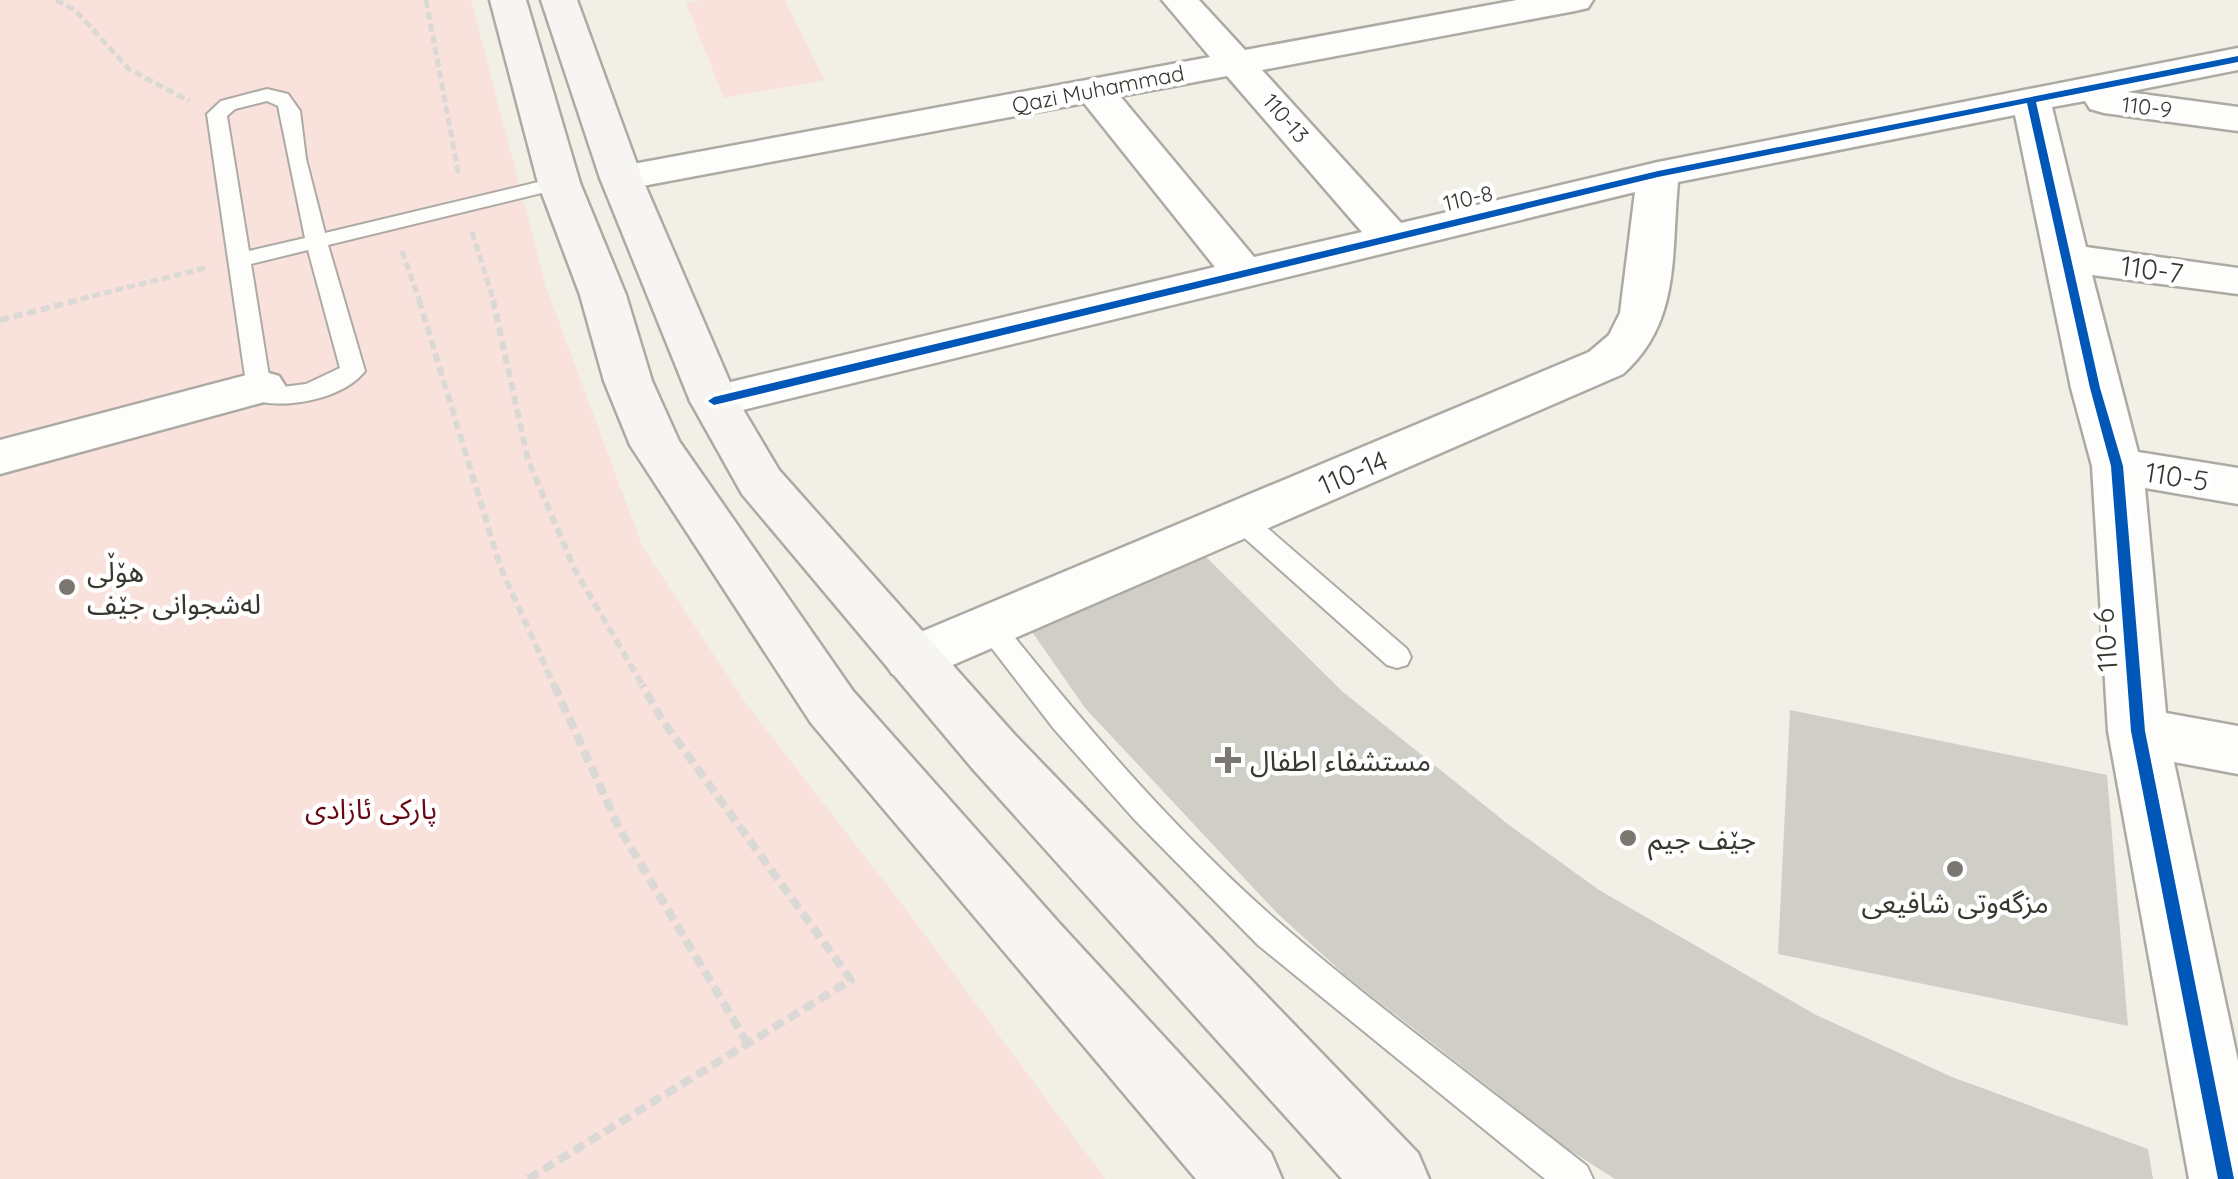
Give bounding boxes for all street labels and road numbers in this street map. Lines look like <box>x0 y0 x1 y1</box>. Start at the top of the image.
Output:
street label: Qazi Muhammad <box>1009 59 1187 119</box>
street label: 110-13 <box>1257 87 1315 149</box>
street label: 110-9 <box>2120 90 2174 124</box>
street label: 110-8 <box>1441 179 1495 217</box>
street label: 110-7 <box>2119 247 2185 291</box>
street label: 110-14 <box>1313 442 1393 502</box>
street label: 110-5 <box>2143 454 2211 498</box>
street label: 110-6 <box>2085 607 2125 673</box>

